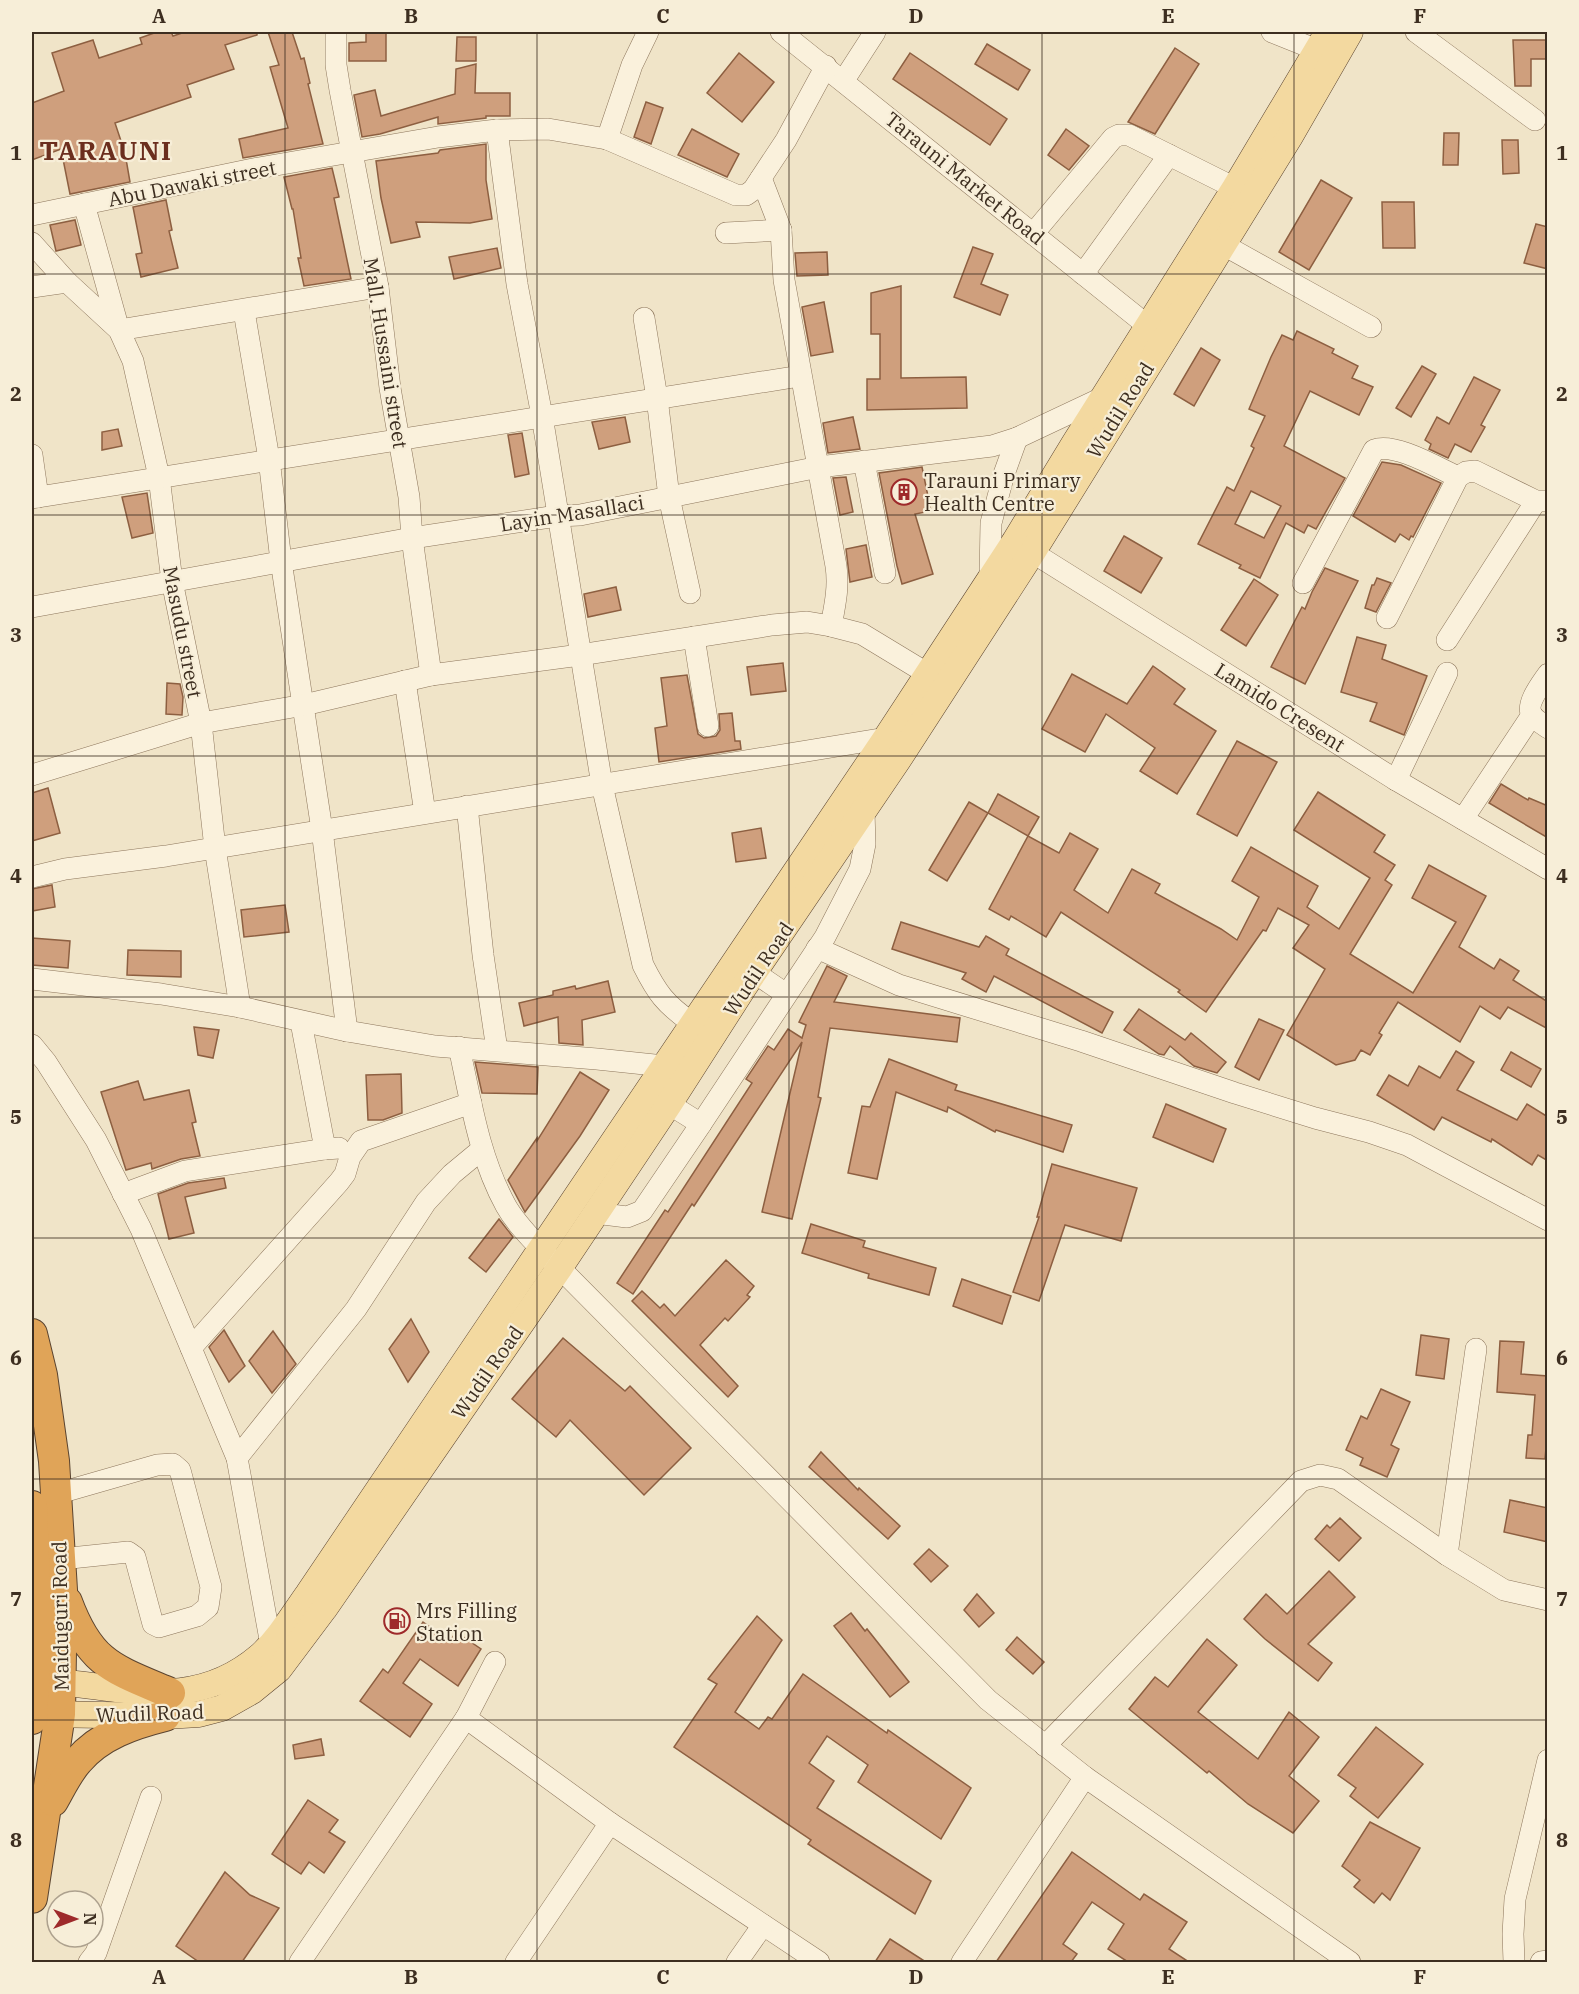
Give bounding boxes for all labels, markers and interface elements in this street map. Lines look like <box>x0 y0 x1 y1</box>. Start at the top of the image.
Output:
text: A <box>152 2 166 29</box>
text: B <box>404 2 418 29</box>
text: C <box>656 2 670 29</box>
text: D <box>908 2 924 29</box>
text: E <box>1161 2 1175 29</box>
text: F <box>1414 2 1426 29</box>
street label: Tarauni Market Road <box>880 105 1050 251</box>
district label: TARAUNI <box>40 133 172 167</box>
text: 1 <box>10 139 22 166</box>
text: 1 <box>1556 139 1568 166</box>
street label: Abu Dawaki street <box>106 153 278 213</box>
street label: Mall. Hussaini street <box>358 256 414 450</box>
street label: Wudil Road <box>1080 357 1160 463</box>
text: 2 <box>10 380 22 407</box>
text: 2 <box>1556 380 1568 407</box>
place label: Tarauni Primary Health Centre <box>924 467 1081 517</box>
building icon: Tarauni Primary Health Centre <box>889 477 919 507</box>
street label: Layin Masallaci <box>498 488 646 538</box>
street label: Masudu street <box>157 564 209 700</box>
text: 3 <box>10 621 22 648</box>
text: 3 <box>1556 621 1568 648</box>
street label: Lamido Cresent <box>1210 656 1350 758</box>
text: 4 <box>10 862 22 889</box>
text: 4 <box>1556 862 1568 889</box>
street label: Wudil Road <box>717 917 799 1021</box>
text: 5 <box>10 1103 22 1130</box>
text: 5 <box>1556 1103 1568 1130</box>
street label: Wudil Road <box>445 1320 529 1424</box>
text: 6 <box>10 1344 22 1371</box>
text: 6 <box>1556 1344 1568 1371</box>
street label: Maiduguri Road <box>45 1541 75 1691</box>
text: 7 <box>10 1585 22 1612</box>
text: 7 <box>1556 1585 1568 1612</box>
place label: Mrs Filling Station <box>416 1597 517 1647</box>
fuel station icon: Mrs Filling Station <box>382 1606 412 1636</box>
street label: Wudil Road <box>95 1698 205 1728</box>
text: 8 <box>10 1826 22 1853</box>
text: 8 <box>1556 1826 1568 1853</box>
north arrow <box>45 1889 105 1949</box>
text: N <box>80 1913 100 1925</box>
text: A <box>152 1963 166 1990</box>
text: B <box>404 1963 418 1990</box>
text: C <box>656 1963 670 1990</box>
text: D <box>908 1963 924 1990</box>
text: E <box>1161 1963 1175 1990</box>
text: F <box>1414 1963 1426 1990</box>

